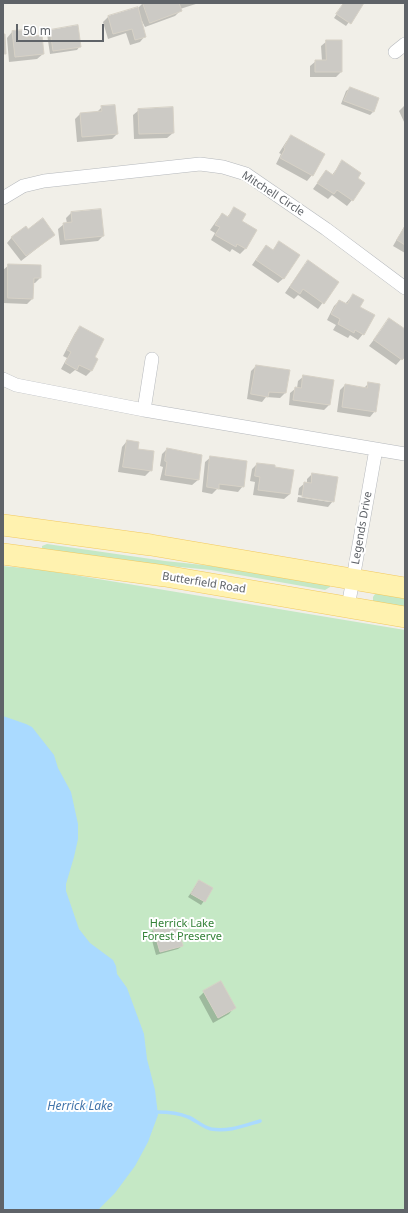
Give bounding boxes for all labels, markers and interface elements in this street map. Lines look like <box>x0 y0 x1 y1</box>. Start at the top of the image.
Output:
scale bar <box>18 16 106 42</box>
text: 50 m <box>23 22 51 39</box>
street label: Mitchell Circle <box>239 169 307 219</box>
street label: Legends Drive <box>349 490 375 566</box>
street label: Butterfield Road <box>161 570 247 596</box>
park label: Herrick Lake Forest Preserve <box>142 917 222 943</box>
water label: Herrick Lake <box>47 1100 113 1114</box>

